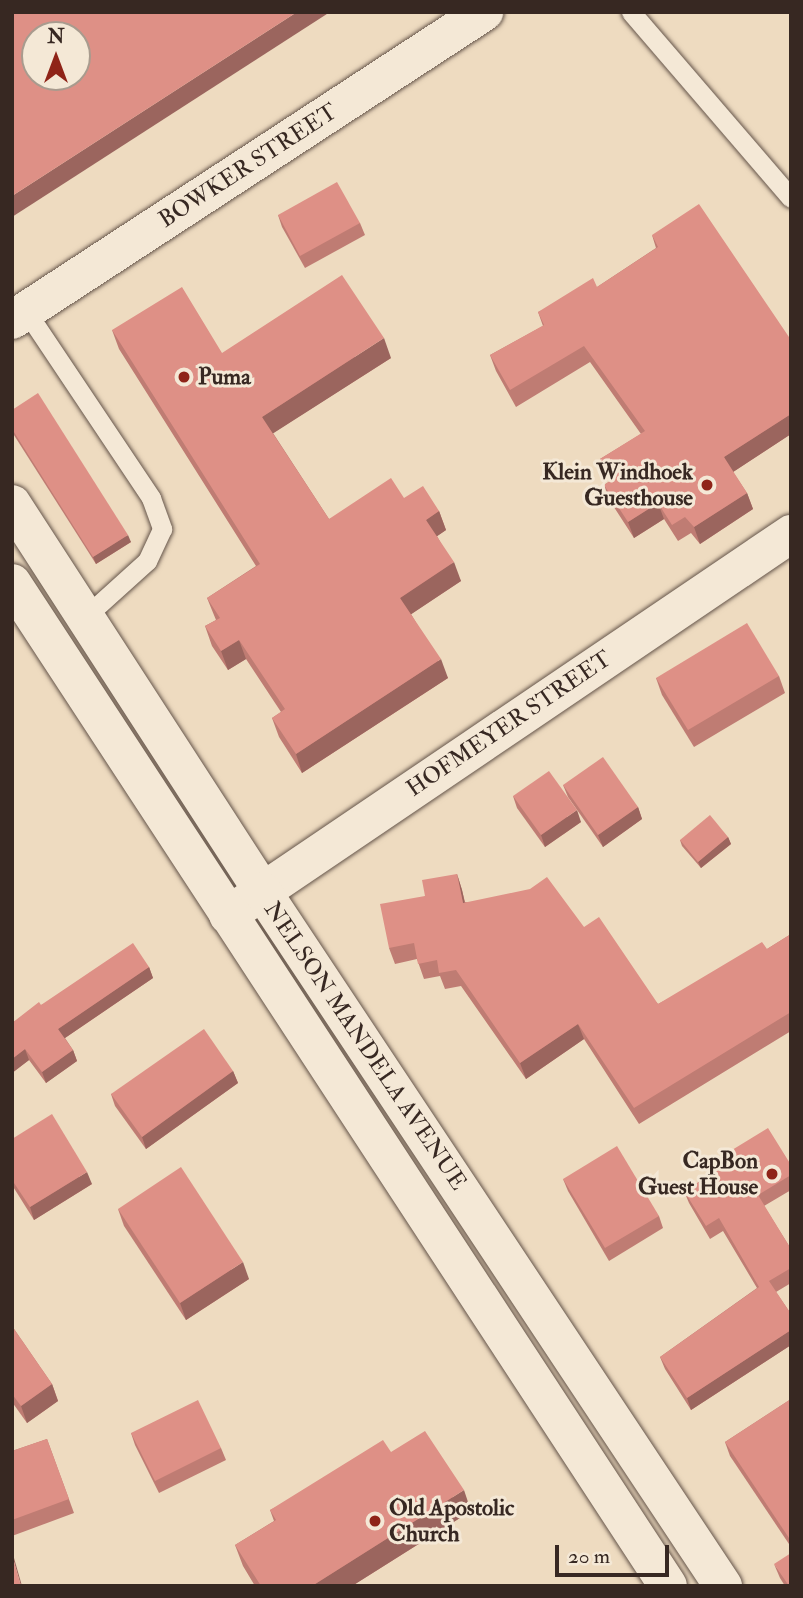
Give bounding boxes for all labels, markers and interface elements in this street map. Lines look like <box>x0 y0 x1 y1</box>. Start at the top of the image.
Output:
north arrow <box>21 21 91 91</box>
text: N <box>47 25 65 49</box>
street label: BOWKER STREET <box>154 98 342 234</box>
place label: Puma <box>198 363 251 391</box>
marker: Puma <box>176 369 192 385</box>
place label: Klein Windhoek Guesthouse <box>542 458 693 512</box>
marker: Klein Windhoek Guesthouse <box>699 477 715 493</box>
street label: HOFMEYER STREET <box>401 645 617 803</box>
street label: NELSON MANDELA AVENUE <box>258 897 472 1195</box>
place label: CapBon Guest House <box>638 1147 758 1201</box>
marker: CapBon Guest House <box>764 1166 780 1182</box>
place label: Old Apostolic Church <box>389 1494 514 1548</box>
marker: Old Apostolic Church <box>367 1513 383 1529</box>
scale bar <box>558 1532 672 1576</box>
text: 20 m <box>568 1543 610 1570</box>

